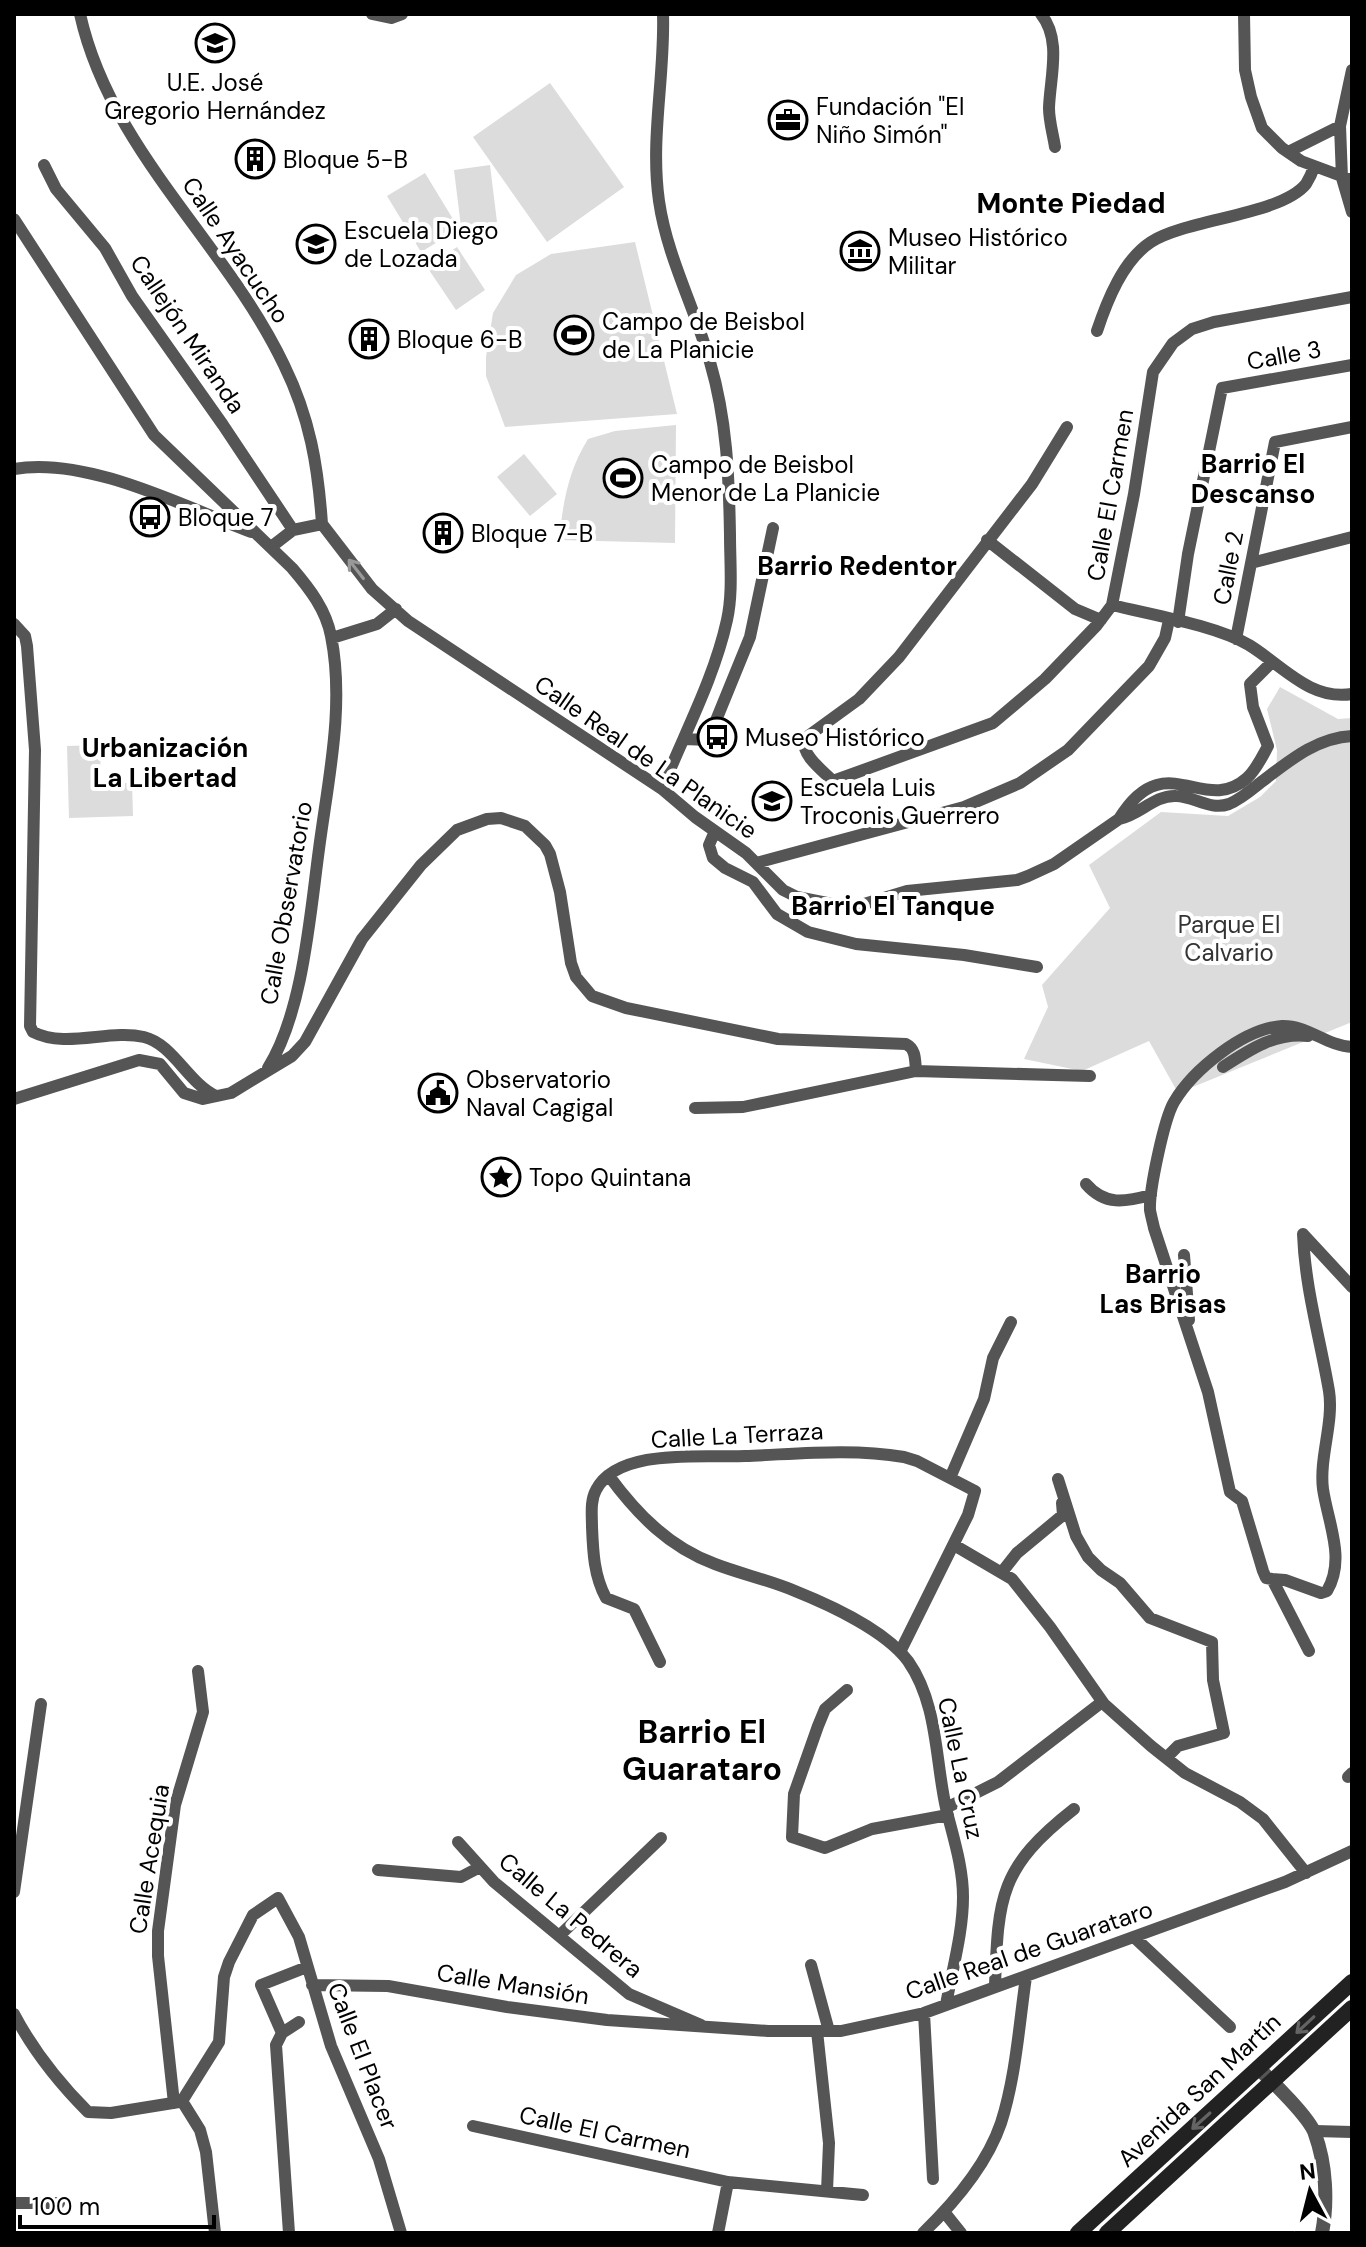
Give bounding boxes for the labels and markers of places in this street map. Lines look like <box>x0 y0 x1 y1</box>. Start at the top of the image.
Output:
school or university icon: U.E. José Gregorio Hernández <box>194 22 236 64</box>
place label: U.E. José Gregorio Hernández <box>104 67 326 126</box>
place label: Fundación "El Niño Simón" <box>816 91 964 150</box>
office icon: Fundación "El Niño Simón" <box>767 99 809 141</box>
building icon: Bloque 5-B <box>234 138 276 180</box>
place label: Bloque 5-B <box>283 144 408 175</box>
place label: Escuela Diego de Lozada <box>344 215 499 274</box>
place label: Museo Histórico Militar <box>888 222 1068 281</box>
school or university icon: Escuela Diego de Lozada <box>295 223 337 265</box>
museum icon: Museo Histórico Militar <box>839 230 881 272</box>
place label: Campo de Beisbol de La Planicie <box>602 306 805 365</box>
sports icon: Campo de Beisbol de La Planicie <box>553 314 595 356</box>
building icon: Bloque 6-B <box>348 318 390 360</box>
place label: Bloque 6-B <box>397 324 522 355</box>
place label: Campo de Beisbol Menor de La Planicie <box>651 449 880 508</box>
sports icon: Campo de Beisbol Menor de La Planicie <box>602 457 644 499</box>
bus stop icon: Bloque 7 <box>129 496 171 538</box>
place label: Bloque 7 <box>178 502 274 533</box>
building icon: Bloque 7-B <box>422 512 464 554</box>
place label: Bloque 7-B <box>471 518 593 549</box>
bus stop icon: Museo Histórico <box>696 716 738 758</box>
place label: Museo Histórico <box>745 722 925 753</box>
place label: Escuela Luis Troconis Guerrero <box>800 772 1000 831</box>
school or university icon: Escuela Luis Troconis Guerrero <box>751 780 793 822</box>
place label: Observatorio Naval Cagigal <box>466 1064 613 1123</box>
public building icon: Observatorio Naval Cagigal <box>417 1072 459 1114</box>
place icon: Topo Quintana <box>480 1156 522 1198</box>
place label: Topo Quintana <box>529 1162 691 1193</box>

